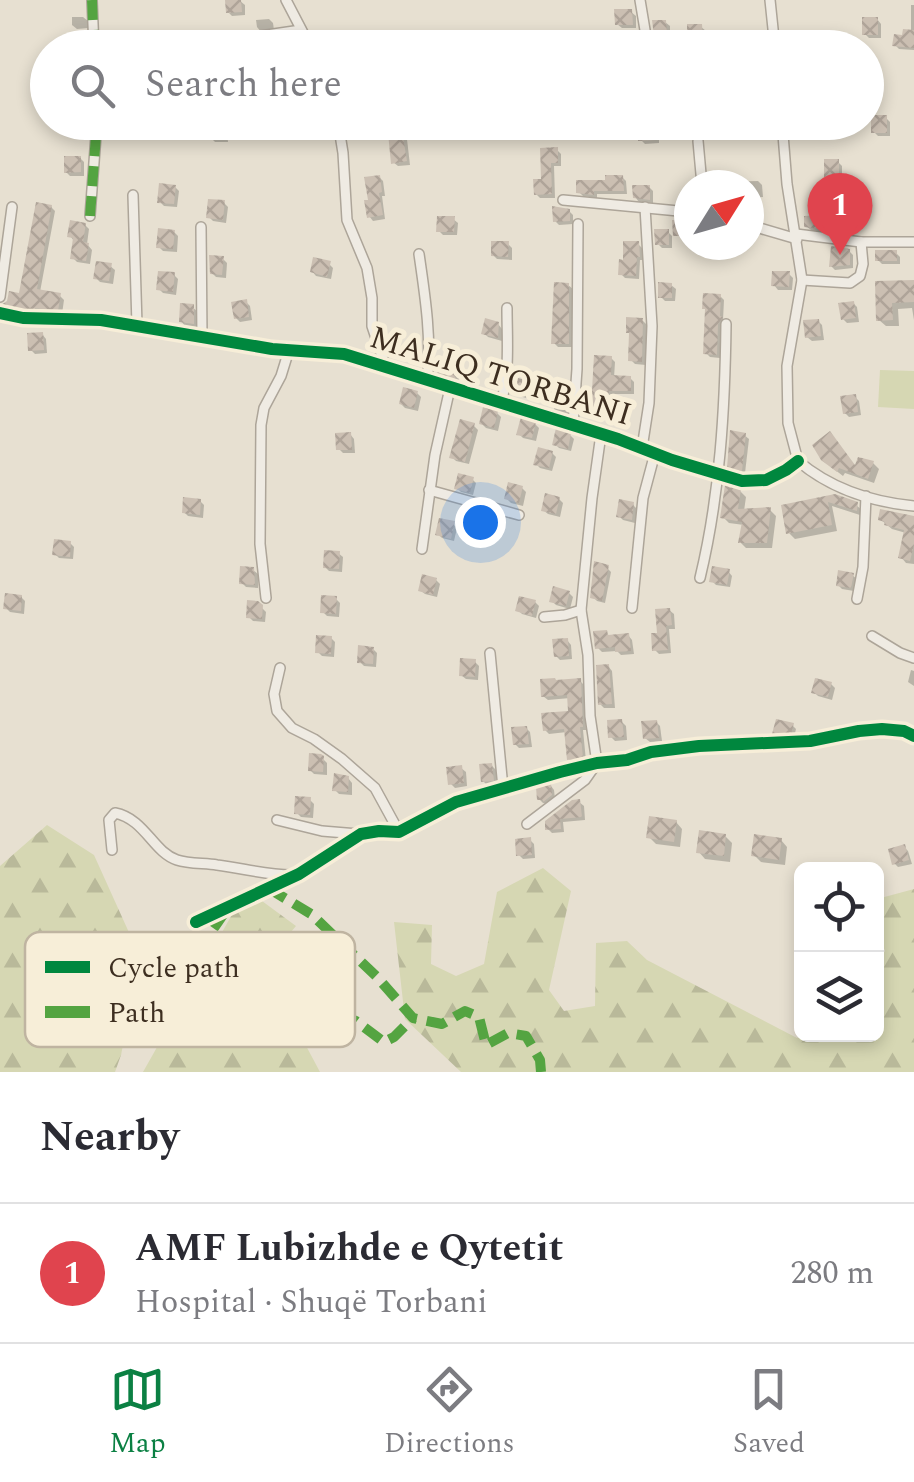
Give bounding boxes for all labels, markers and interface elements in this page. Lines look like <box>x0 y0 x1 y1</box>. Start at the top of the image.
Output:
search box <box>30 30 884 140</box>
text: Search here <box>145 56 342 114</box>
icon: search <box>65 58 120 113</box>
north arrow <box>674 170 764 260</box>
pin: 1 <box>808 172 872 255</box>
street label: MALIQ TORBANI <box>364 313 638 440</box>
your location <box>455 497 506 548</box>
map controls <box>794 862 884 1042</box>
button: locate <box>794 862 884 952</box>
legend <box>25 932 355 1047</box>
text: Cycle path <box>108 947 240 990</box>
button: layers <box>794 952 884 1042</box>
text: Path <box>108 992 165 1035</box>
text: Nearby <box>40 1106 179 1169</box>
text: AMF Lubizhde e Qytetit <box>135 1220 563 1278</box>
text: 1 <box>64 1249 81 1298</box>
text: 280 m <box>790 1249 874 1298</box>
text: Hospital · Shuqë Torbani <box>135 1278 487 1327</box>
tab: Map <box>109 1362 166 1465</box>
tab: Directions <box>384 1362 515 1465</box>
tab: Saved <box>733 1362 805 1465</box>

